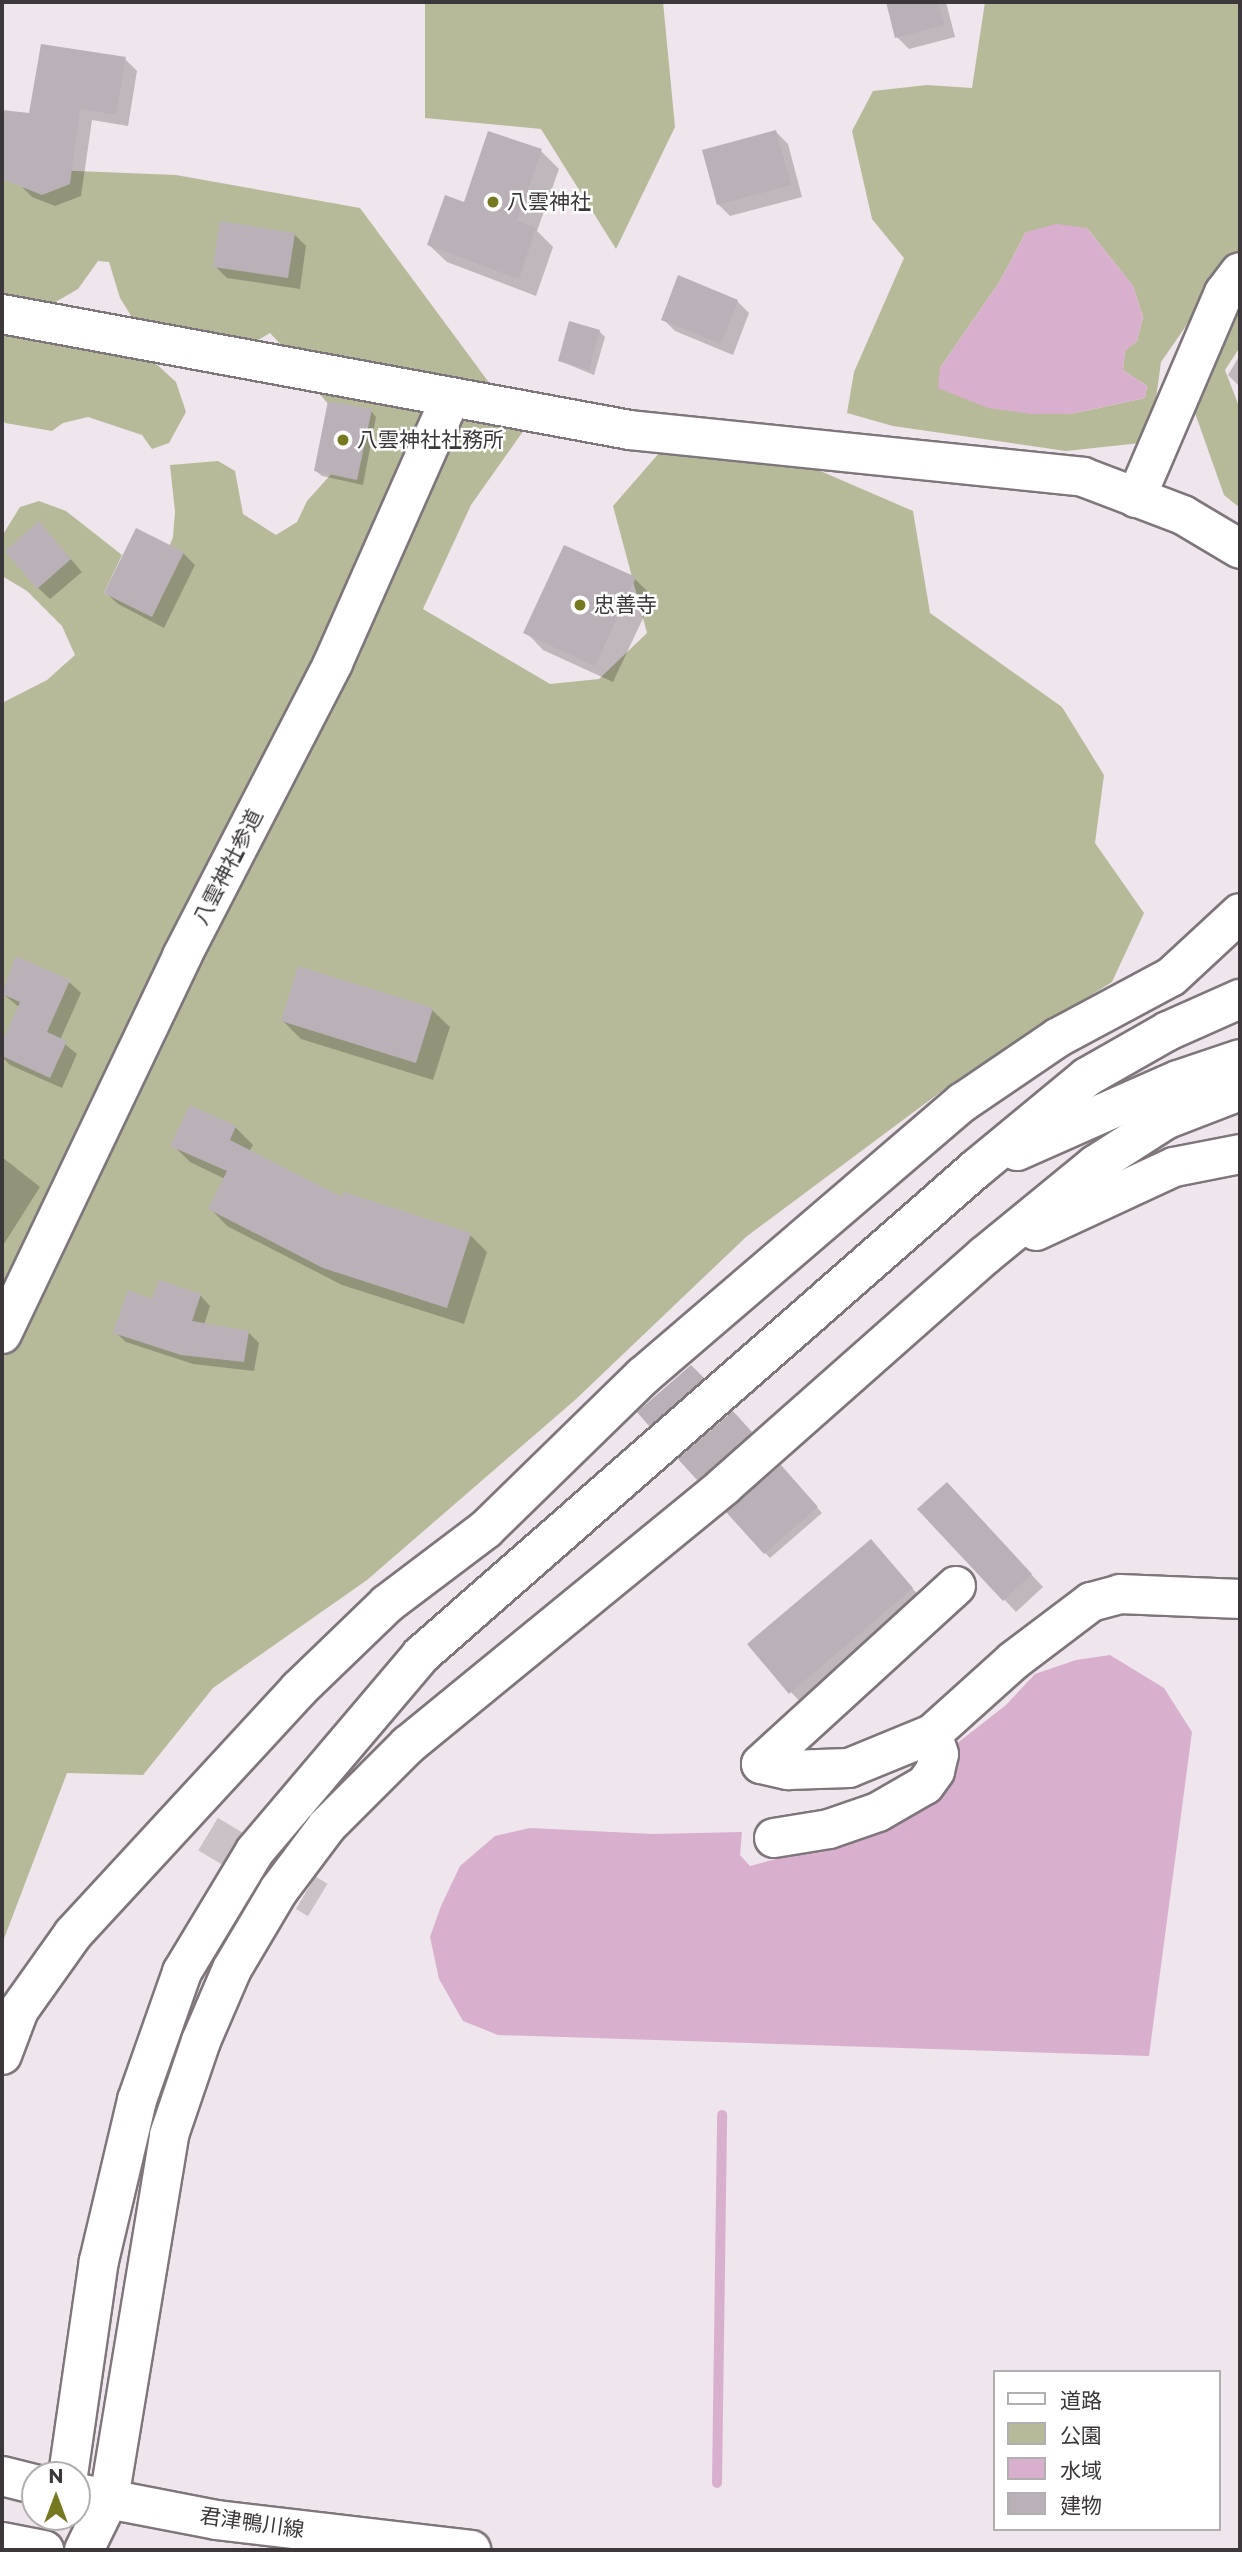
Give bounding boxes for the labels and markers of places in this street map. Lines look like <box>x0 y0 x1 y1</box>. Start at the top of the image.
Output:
place label: 八雲神社 <box>507 189 591 215</box>
marker: 八雲神社 <box>485 194 501 210</box>
place label: 八雲神社社務所 <box>357 427 504 453</box>
marker: 八雲神社社務所 <box>335 432 351 448</box>
place label: 忠善寺 <box>594 592 657 618</box>
marker: 忠善寺 <box>572 597 588 613</box>

